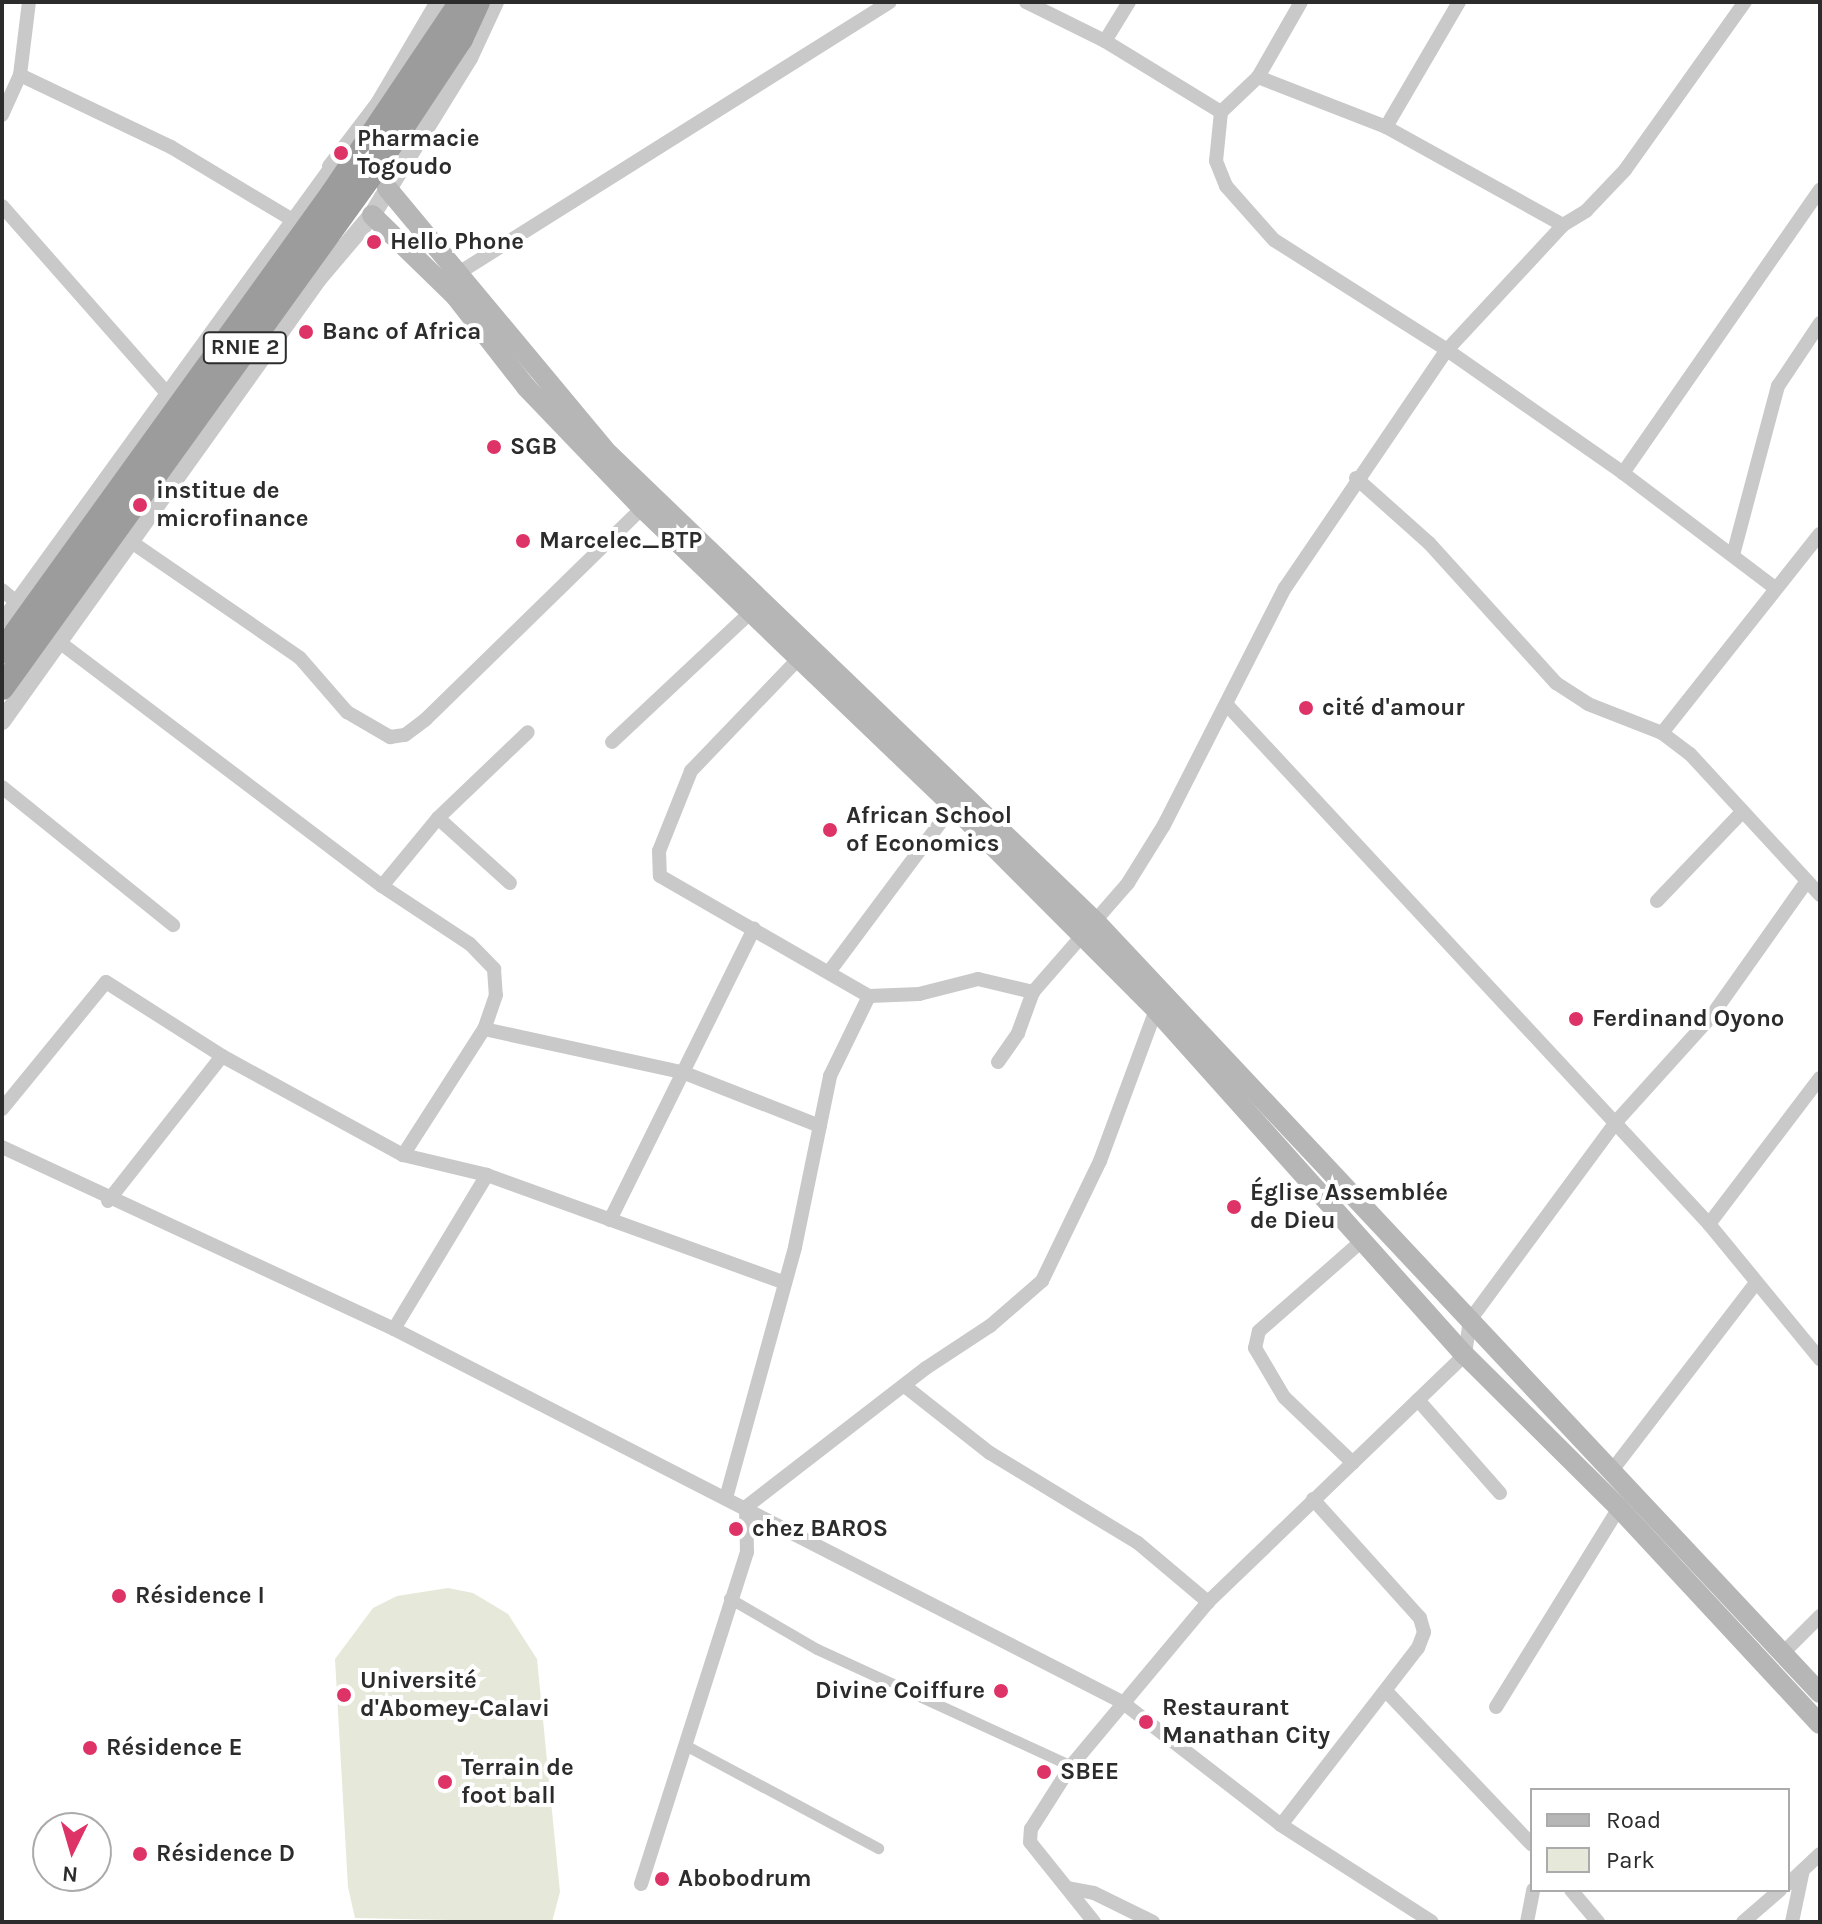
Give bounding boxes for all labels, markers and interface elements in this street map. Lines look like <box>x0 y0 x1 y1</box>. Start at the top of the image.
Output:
place label: Pharmacie Togoudo <box>357 125 479 181</box>
marker: Pharmacie Togoudo <box>332 144 350 162</box>
place label: Hello Phone <box>390 228 524 256</box>
marker: Hello Phone <box>365 233 383 251</box>
place label: Banc of Africa <box>322 318 481 346</box>
marker: Banc of Africa <box>297 323 315 341</box>
road number: RNIE 2 <box>201 330 289 366</box>
place label: SGB <box>510 433 557 461</box>
marker: SGB <box>485 438 503 456</box>
place label: institue de microfinance <box>156 477 308 533</box>
marker: institue de microfinance <box>131 496 149 514</box>
place label: Marcelec_BTP <box>539 527 702 555</box>
marker: Marcelec_BTP <box>514 532 532 550</box>
place label: cité d'amour <box>1322 694 1465 722</box>
marker: cité d'amour <box>1297 699 1315 717</box>
place label: African School of Economics <box>846 802 1012 858</box>
marker: African School of Economics <box>821 821 839 839</box>
place label: Ferdinand Oyono <box>1592 1005 1784 1033</box>
marker: Ferdinand Oyono <box>1567 1010 1585 1028</box>
place label: Église Assemblée de Dieu <box>1250 1179 1448 1235</box>
marker: Église Assemblée de Dieu <box>1225 1198 1243 1216</box>
place label: chez BAROS <box>752 1515 888 1543</box>
marker: chez BAROS <box>727 1520 745 1538</box>
place label: Résidence I <box>135 1582 265 1610</box>
marker: Résidence I <box>110 1587 128 1605</box>
place label: Université d'Abomey-Calavi <box>360 1667 550 1723</box>
place label: Divine Coiffure <box>815 1677 985 1705</box>
marker: Divine Coiffure <box>992 1682 1010 1700</box>
marker: Université d'Abomey-Calavi <box>335 1686 353 1704</box>
place label: Restaurant Manathan City <box>1162 1694 1330 1750</box>
marker: Restaurant Manathan City <box>1137 1713 1155 1731</box>
place label: Résidence E <box>106 1734 243 1762</box>
marker: Résidence E <box>81 1739 99 1757</box>
place label: Terrain de foot ball <box>461 1754 574 1810</box>
place label: SBEE <box>1060 1758 1119 1786</box>
marker: SBEE <box>1035 1763 1053 1781</box>
marker: Terrain de foot ball <box>436 1773 454 1791</box>
legend <box>1530 1788 1790 1892</box>
text: Road <box>1606 1806 1661 1834</box>
north arrow <box>32 1812 112 1892</box>
place label: Résidence D <box>156 1840 295 1868</box>
marker: Résidence D <box>131 1845 149 1863</box>
text: Park <box>1606 1846 1655 1874</box>
text: N <box>61 1860 79 1888</box>
place label: Abobodrum <box>678 1865 812 1893</box>
marker: Abobodrum <box>653 1870 671 1888</box>

